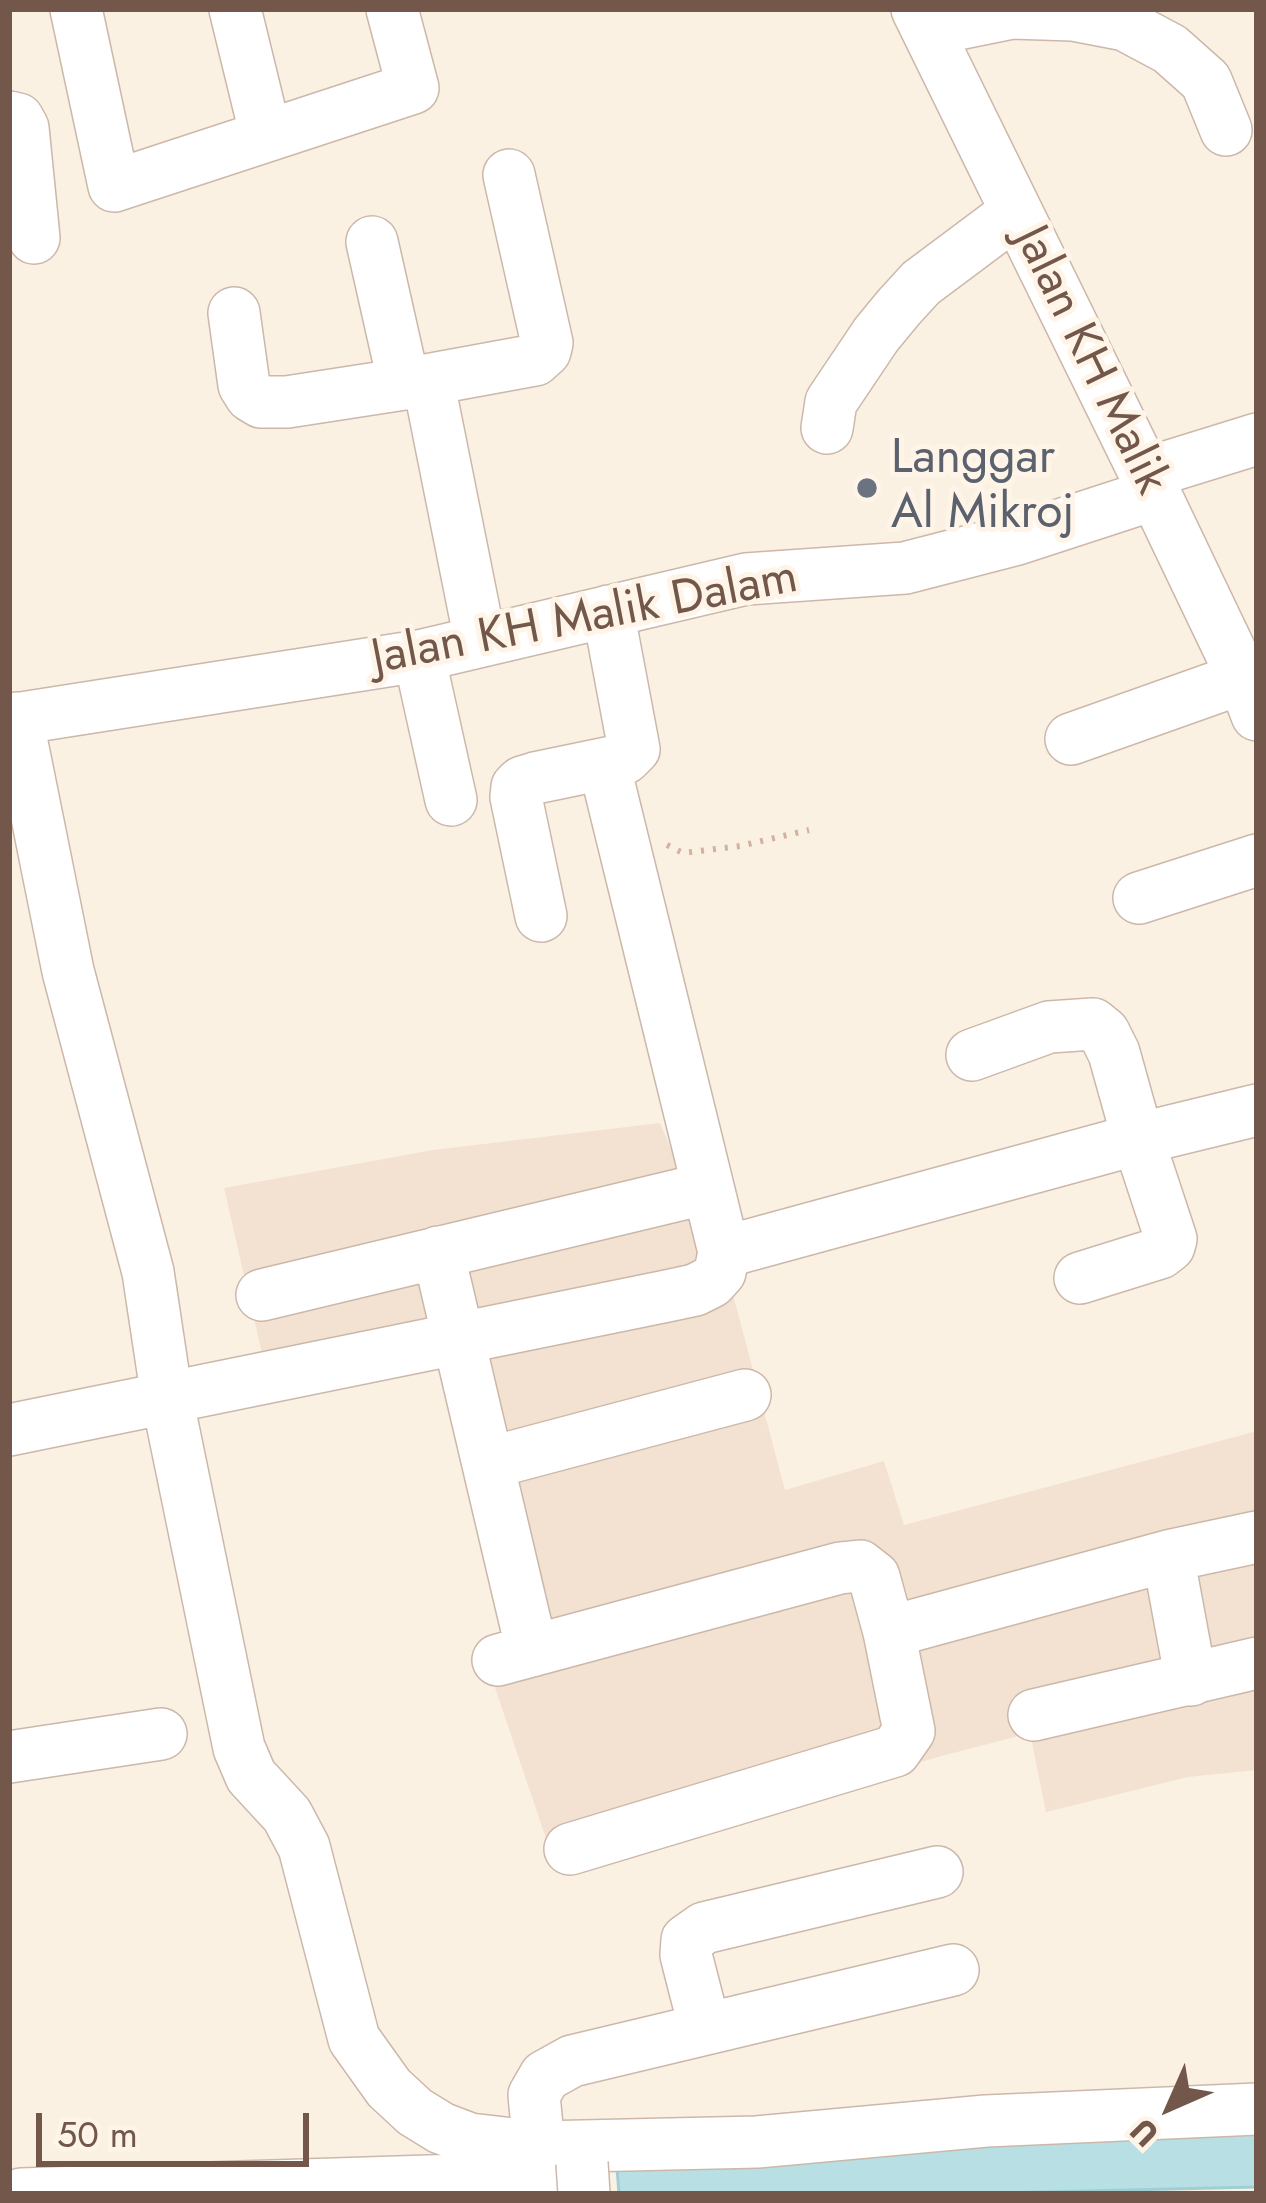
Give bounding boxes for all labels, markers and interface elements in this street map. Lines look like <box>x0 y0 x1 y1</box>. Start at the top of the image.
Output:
street label: Jalan KH Malik <box>999 218 1179 504</box>
place label: Langgar Al Mikroj <box>891 431 1075 544</box>
marker: Langgar Al Mikroj <box>854 475 880 501</box>
street label: Jalan KH Malik Dalam <box>367 550 803 690</box>
north arrow <box>1110 2047 1230 2167</box>
scale bar <box>42 2089 315 2163</box>
text: 50 m <box>57 2108 138 2160</box>
text: U <box>1119 2108 1169 2158</box>

